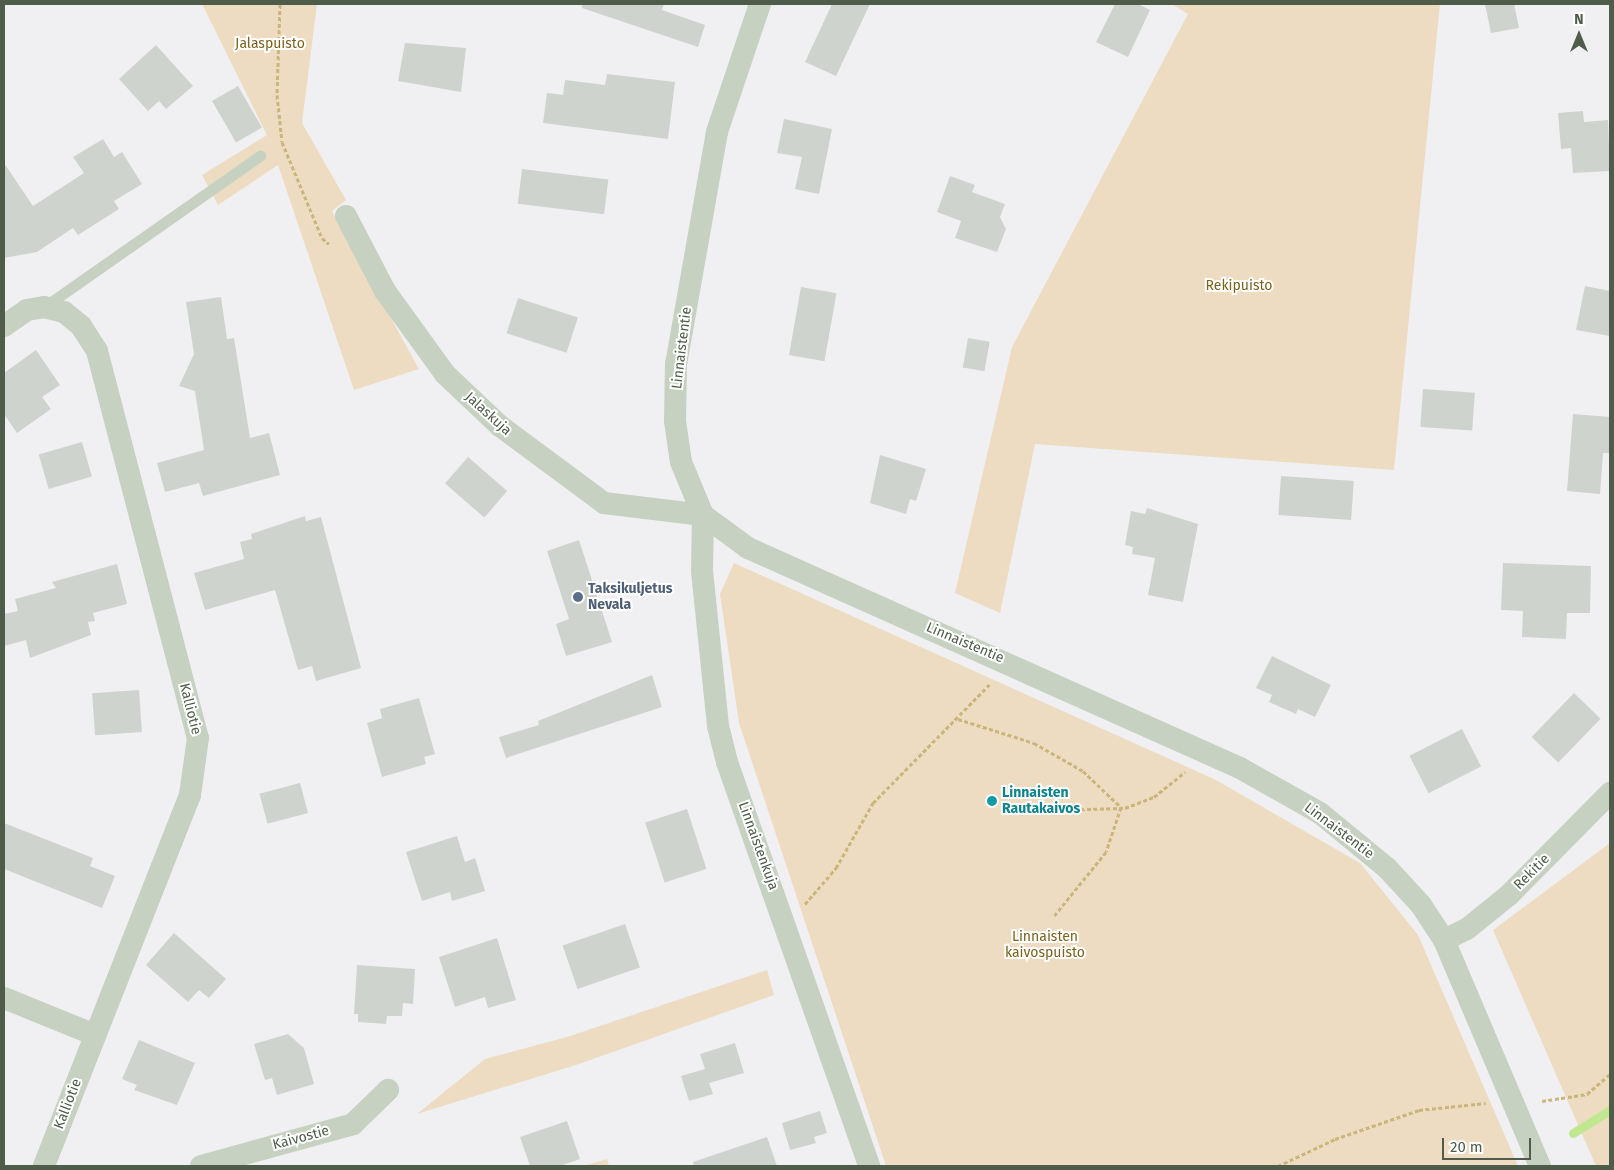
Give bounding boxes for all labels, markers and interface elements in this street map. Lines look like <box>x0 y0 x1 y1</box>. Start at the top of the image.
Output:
north arrow <box>1554 10 1604 60</box>
text: N <box>1574 11 1584 28</box>
park label: Jalaspuisto <box>235 36 305 52</box>
park label: Rekipuisto <box>1206 278 1272 294</box>
street label: Linnaistentie <box>669 306 695 390</box>
street label: Jalaskuja <box>461 389 515 439</box>
place label: Taksikuljetus Nevala <box>588 581 673 614</box>
marker: Taksikuljetus Nevala <box>572 591 584 603</box>
street label: Linnaistentie <box>924 619 1006 667</box>
street label: Kalliotie <box>175 681 205 737</box>
place label: Linnaisten Rautakaivos <box>1002 785 1080 818</box>
marker: Linnaisten Rautakaivos <box>986 795 998 807</box>
street label: Linnaistenkuja <box>734 799 782 893</box>
street label: Linnaistentie <box>1301 799 1377 863</box>
street label: Rekitie <box>1511 851 1553 893</box>
park label: Linnaisten kaivospuisto <box>1005 929 1085 962</box>
street label: Kalliotie <box>51 1076 85 1132</box>
street label: Kaivostie <box>271 1122 331 1154</box>
scale bar <box>1444 1128 1533 1160</box>
text: 20 m <box>1450 1138 1483 1156</box>

